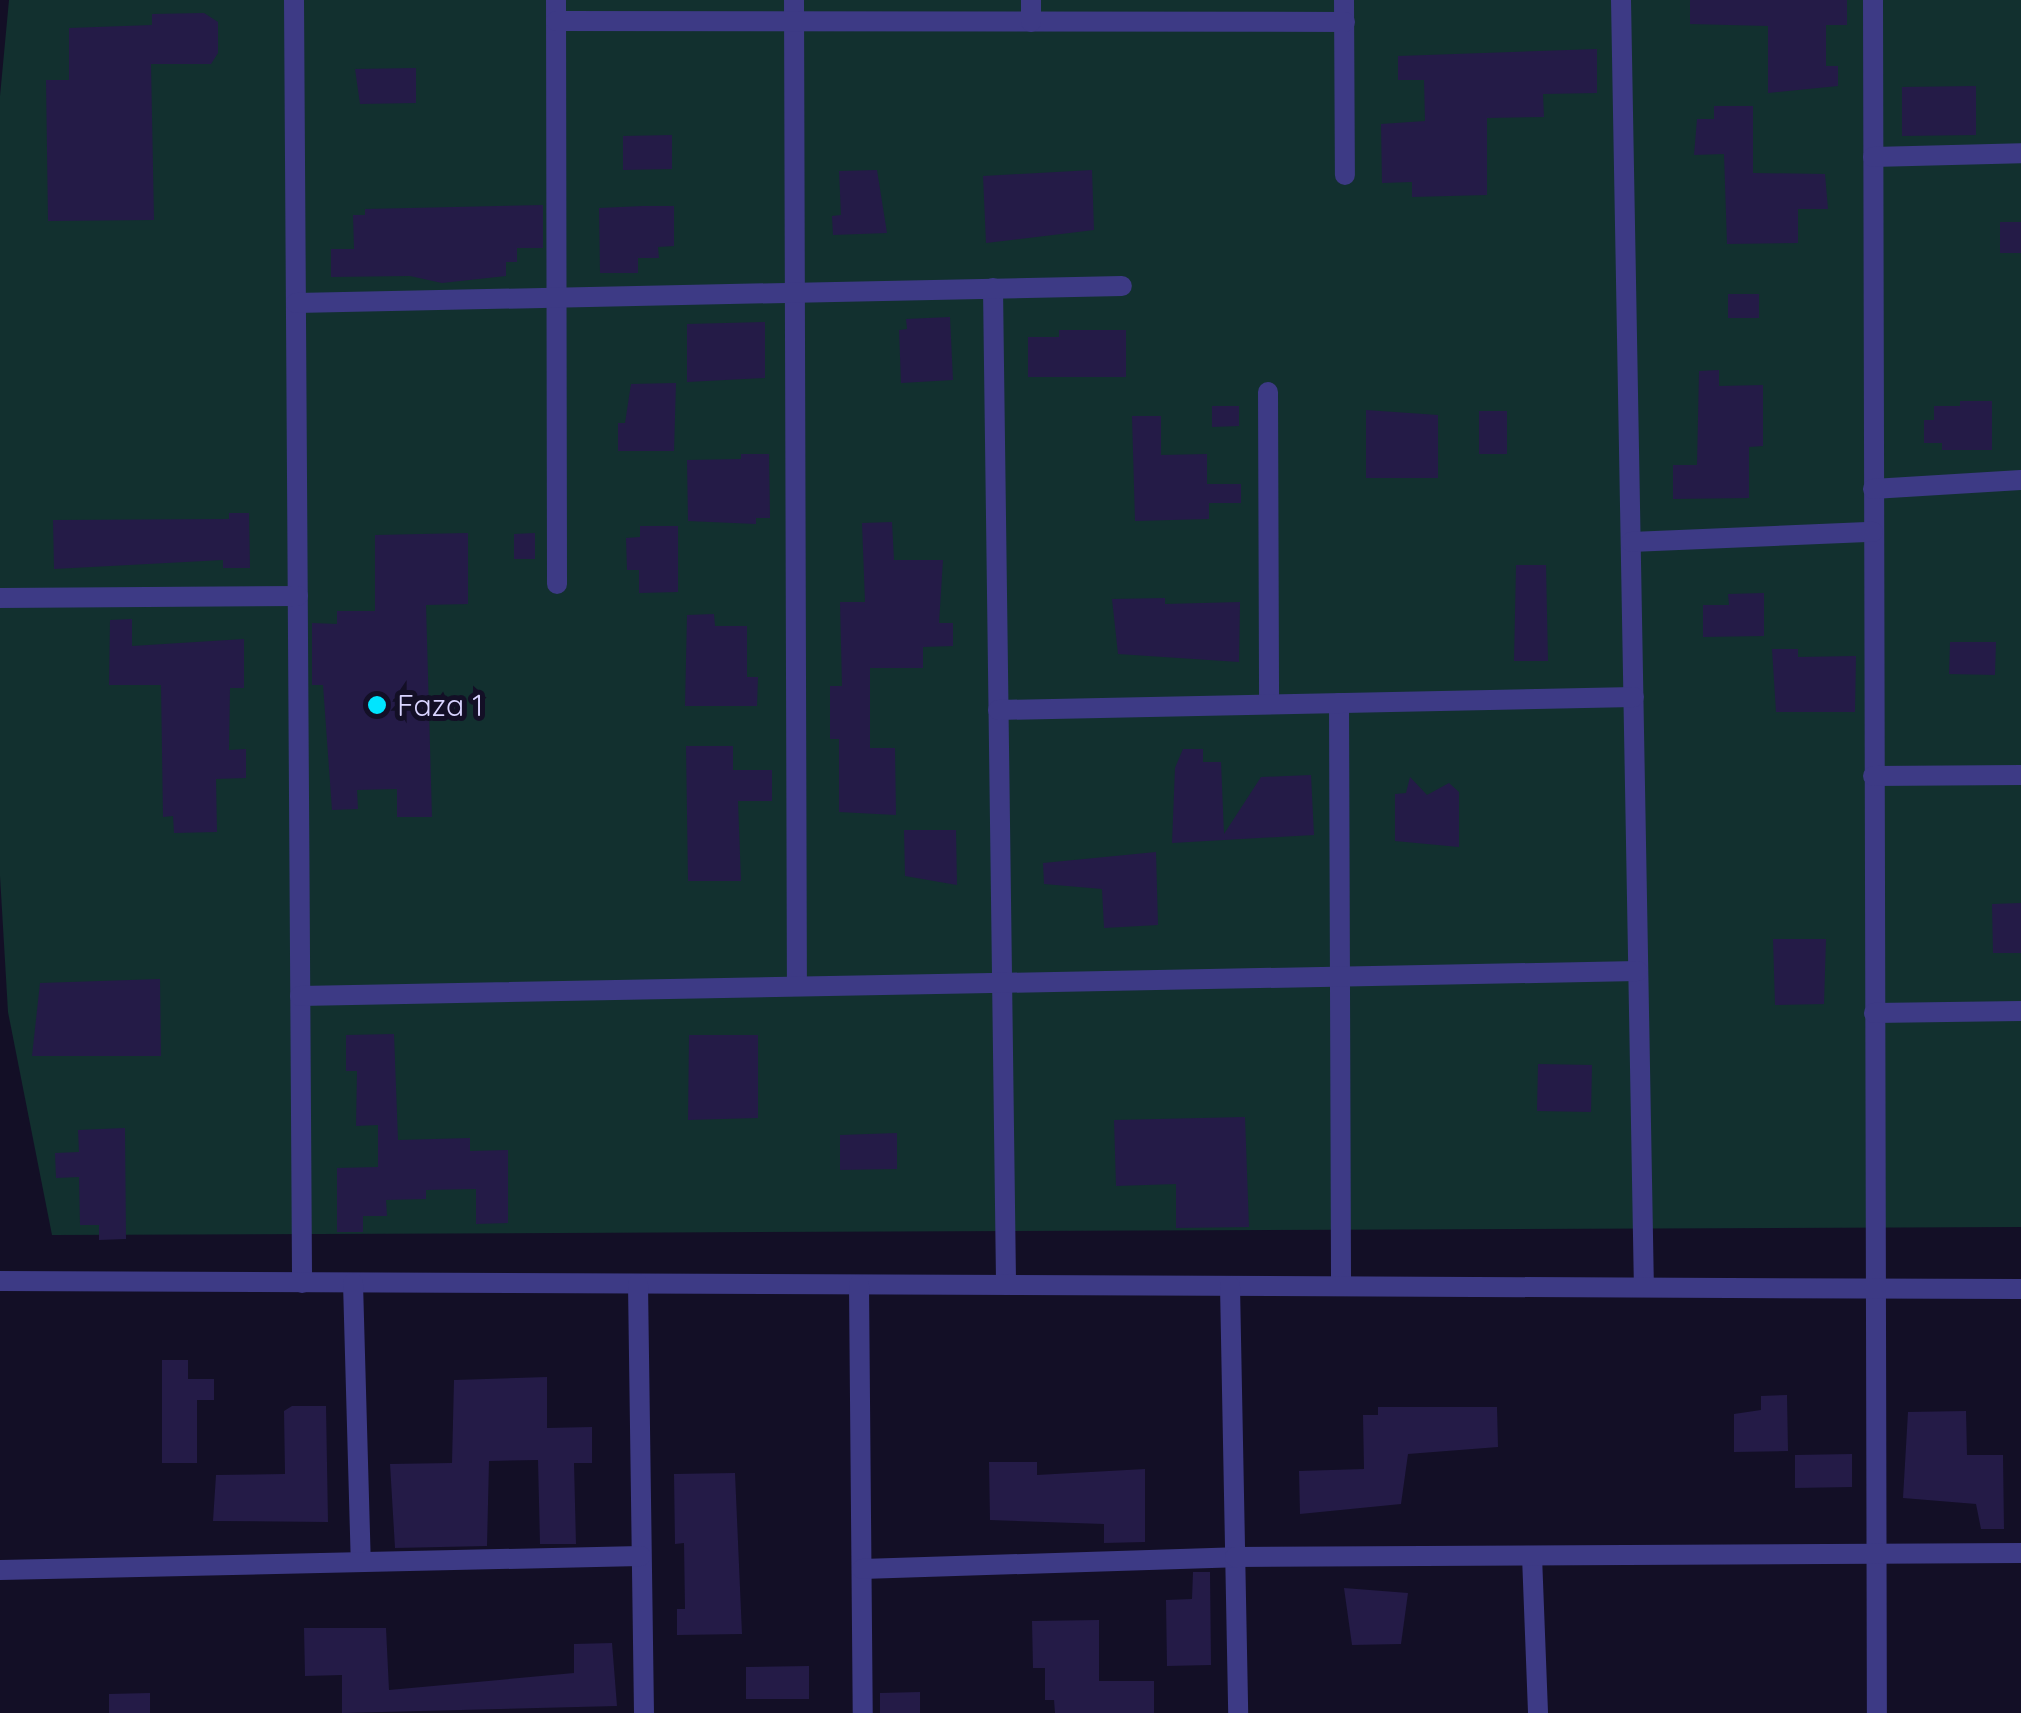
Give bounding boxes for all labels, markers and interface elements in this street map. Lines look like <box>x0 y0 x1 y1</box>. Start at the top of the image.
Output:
place label: Faza 1 <box>397 687 483 723</box>
marker: Faza 1 <box>366 694 388 716</box>

